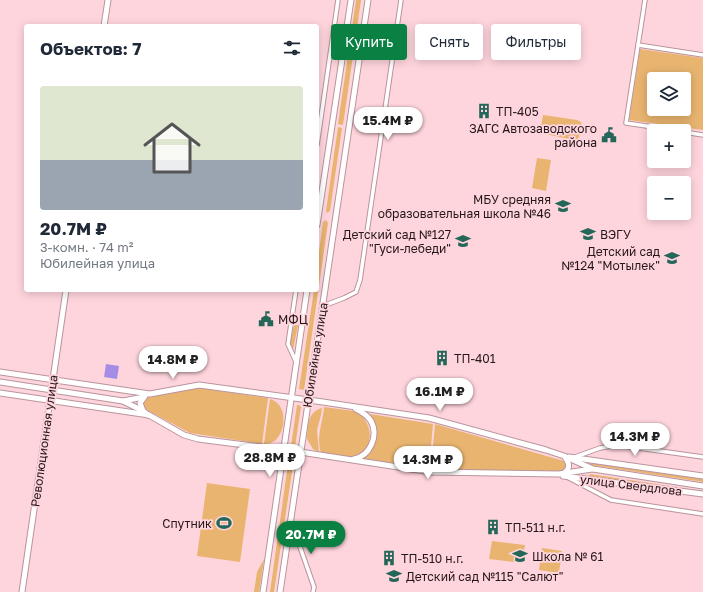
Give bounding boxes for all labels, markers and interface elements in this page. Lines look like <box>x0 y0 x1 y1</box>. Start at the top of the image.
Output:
chip: Купить <box>331 24 407 60</box>
chip: Снять <box>415 24 483 60</box>
chip: Фильтры <box>491 24 581 60</box>
icon: filters <box>281 37 303 59</box>
text: Объектов: 7 <box>40 38 142 59</box>
map controls <box>647 72 691 220</box>
button: layers <box>647 72 691 116</box>
building icon: ТП-405 <box>475 102 493 120</box>
place label: ТП-405 <box>496 104 539 119</box>
pin: 15.4M ₽ <box>351 107 425 141</box>
icon: home <box>136 112 208 184</box>
text: 15.4M ₽ <box>363 112 413 128</box>
place label: ЗАГС Автозаводского района <box>469 121 597 150</box>
button: + <box>647 124 691 168</box>
public building icon: ЗАГС Автозаводского района <box>600 126 618 144</box>
button: − <box>647 176 691 220</box>
place label: МБУ средняя образовательная школа №46 <box>378 192 551 221</box>
school or university icon: МБУ средняя образовательная школа №46 <box>554 197 572 215</box>
text: 20.7M ₽ <box>40 218 107 239</box>
school or university icon: ВЭГУ <box>579 225 597 243</box>
place label: Детский сад №127 "Гуси-лебеди" <box>343 227 451 256</box>
place label: ВЭГУ <box>600 227 631 242</box>
school or university icon: Детский сад №127 "Гуси-лебеди" <box>454 232 472 250</box>
text: 3-комн. · 74 m² <box>40 239 133 255</box>
place label: Детский сад №124 "Мотылек" <box>561 244 660 273</box>
school or university icon: Детский сад №124 "Мотылек" <box>663 249 681 267</box>
text: Юбилейная улица <box>40 255 155 271</box>
street label: Юбилейная улица <box>299 301 331 409</box>
public building icon: МФЦ <box>257 310 275 328</box>
place label: МФЦ <box>278 312 308 327</box>
pin: 14.8M ₽ <box>136 346 210 380</box>
building icon: ТП-401 <box>433 349 451 367</box>
text: 14.8M ₽ <box>148 351 198 367</box>
place label: ТП-401 <box>454 351 496 366</box>
street label: Революционная улица <box>27 374 61 508</box>
pin: 16.1M ₽ <box>403 378 477 412</box>
text: 16.1M ₽ <box>415 383 465 399</box>
pin: 14.3M ₽ <box>598 423 672 457</box>
text: 14.3M ₽ <box>610 428 660 444</box>
pin: 28.8M ₽ <box>233 444 307 478</box>
pin: 14.3M ₽ <box>391 446 465 480</box>
text: 28.8M ₽ <box>244 449 296 465</box>
text: 14.3M ₽ <box>403 451 453 467</box>
street label: улица Свердлова <box>579 471 683 499</box>
sports icon: Спутник <box>215 514 233 532</box>
place label: Спутник <box>162 516 212 531</box>
building icon: ТП-511 н.г. <box>484 518 502 536</box>
place label: ТП-511 н.г. <box>505 520 566 535</box>
pin: 20.7M ₽ <box>274 521 348 555</box>
text: 20.7M ₽ <box>285 526 337 542</box>
school or university icon: Школа № 61 <box>511 547 529 565</box>
building icon: ТП-510 н.г. <box>380 549 398 567</box>
place label: Школа № 61 <box>532 549 604 564</box>
place label: ТП-510 н.г. <box>401 551 464 566</box>
school or university icon: Детский сад №115 "Салют" <box>385 567 403 585</box>
place label: Детский сад №115 "Салют" <box>406 569 564 584</box>

